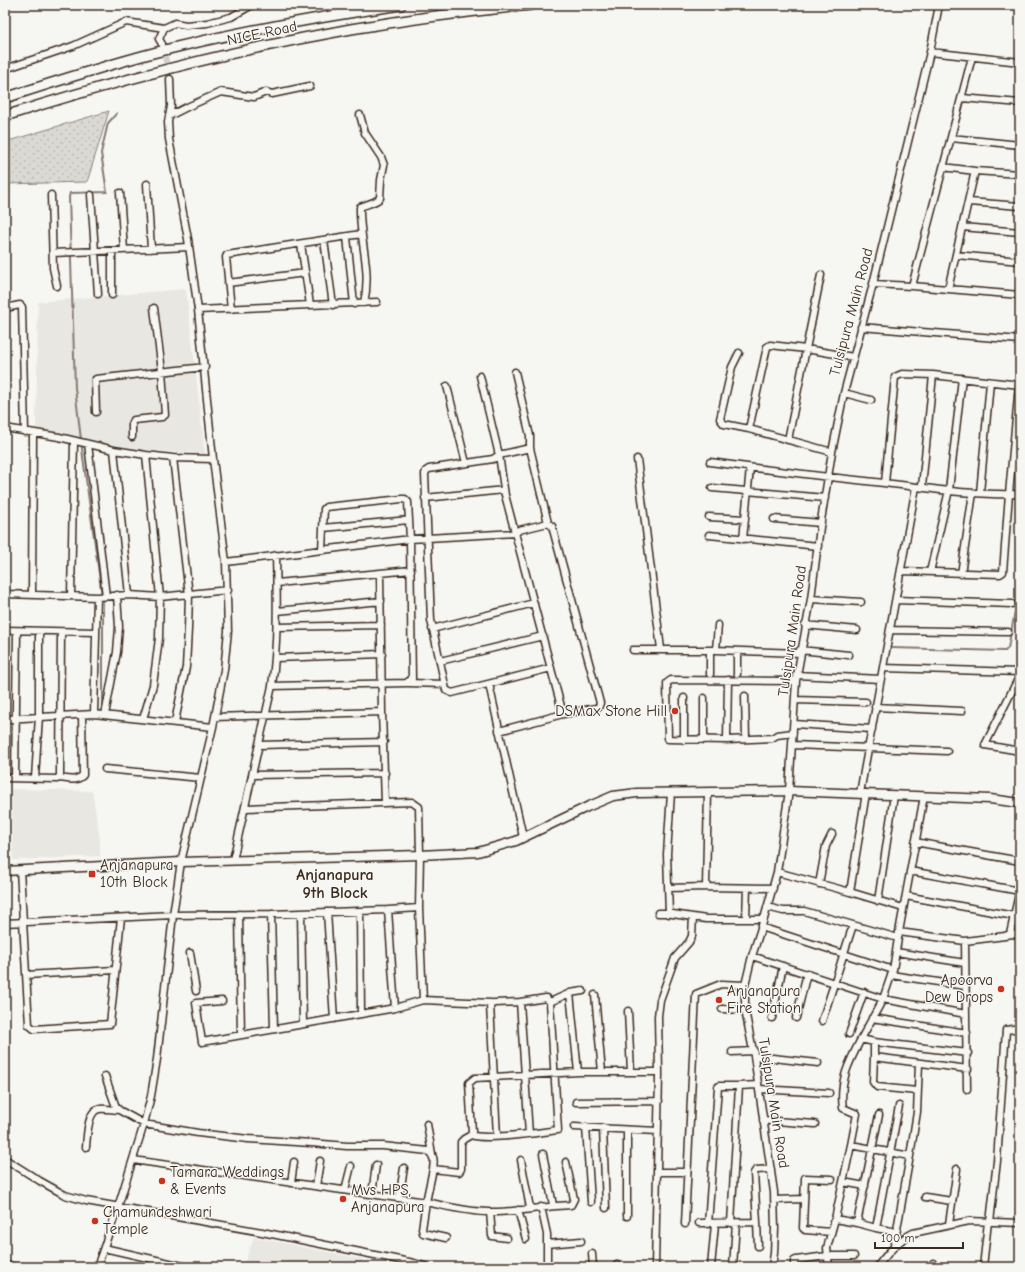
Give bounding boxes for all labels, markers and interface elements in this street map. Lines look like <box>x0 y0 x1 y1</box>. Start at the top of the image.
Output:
street label: NICE Road <box>225 17 299 49</box>
street label: Tulsipura Main Road <box>825 246 877 378</box>
street label: Tulsipura Main Road <box>774 564 810 698</box>
place label: DSMax Stone Hill <box>555 702 667 720</box>
marker: DSMax Stone Hill <box>670 706 680 716</box>
place label: Anjanapura 10th Block <box>100 856 173 891</box>
district label: Anjanapura 9th Block <box>296 866 374 902</box>
marker: Anjanapura 10th Block <box>87 869 97 879</box>
place label: Apoorva Dew Drops <box>925 971 993 1006</box>
place label: Anjanapura Fire Station <box>727 982 801 1017</box>
marker: Apoorva Dew Drops <box>996 984 1006 994</box>
marker: Anjanapura Fire Station <box>714 995 724 1005</box>
street label: Tulsipura Main Road <box>755 1036 793 1170</box>
place label: Tamara Weddings & Events <box>170 1163 284 1198</box>
marker: Tamara Weddings & Events <box>157 1176 167 1186</box>
place label: Mvs HPS, Anjanapura <box>351 1181 424 1216</box>
marker: Mvs HPS, Anjanapura <box>338 1194 348 1204</box>
place label: Chamundeshwari Temple <box>103 1203 212 1238</box>
marker: Chamundeshwari Temple <box>90 1216 100 1226</box>
scale bar <box>875 1224 963 1250</box>
text: 100 m <box>881 1231 914 1245</box>

